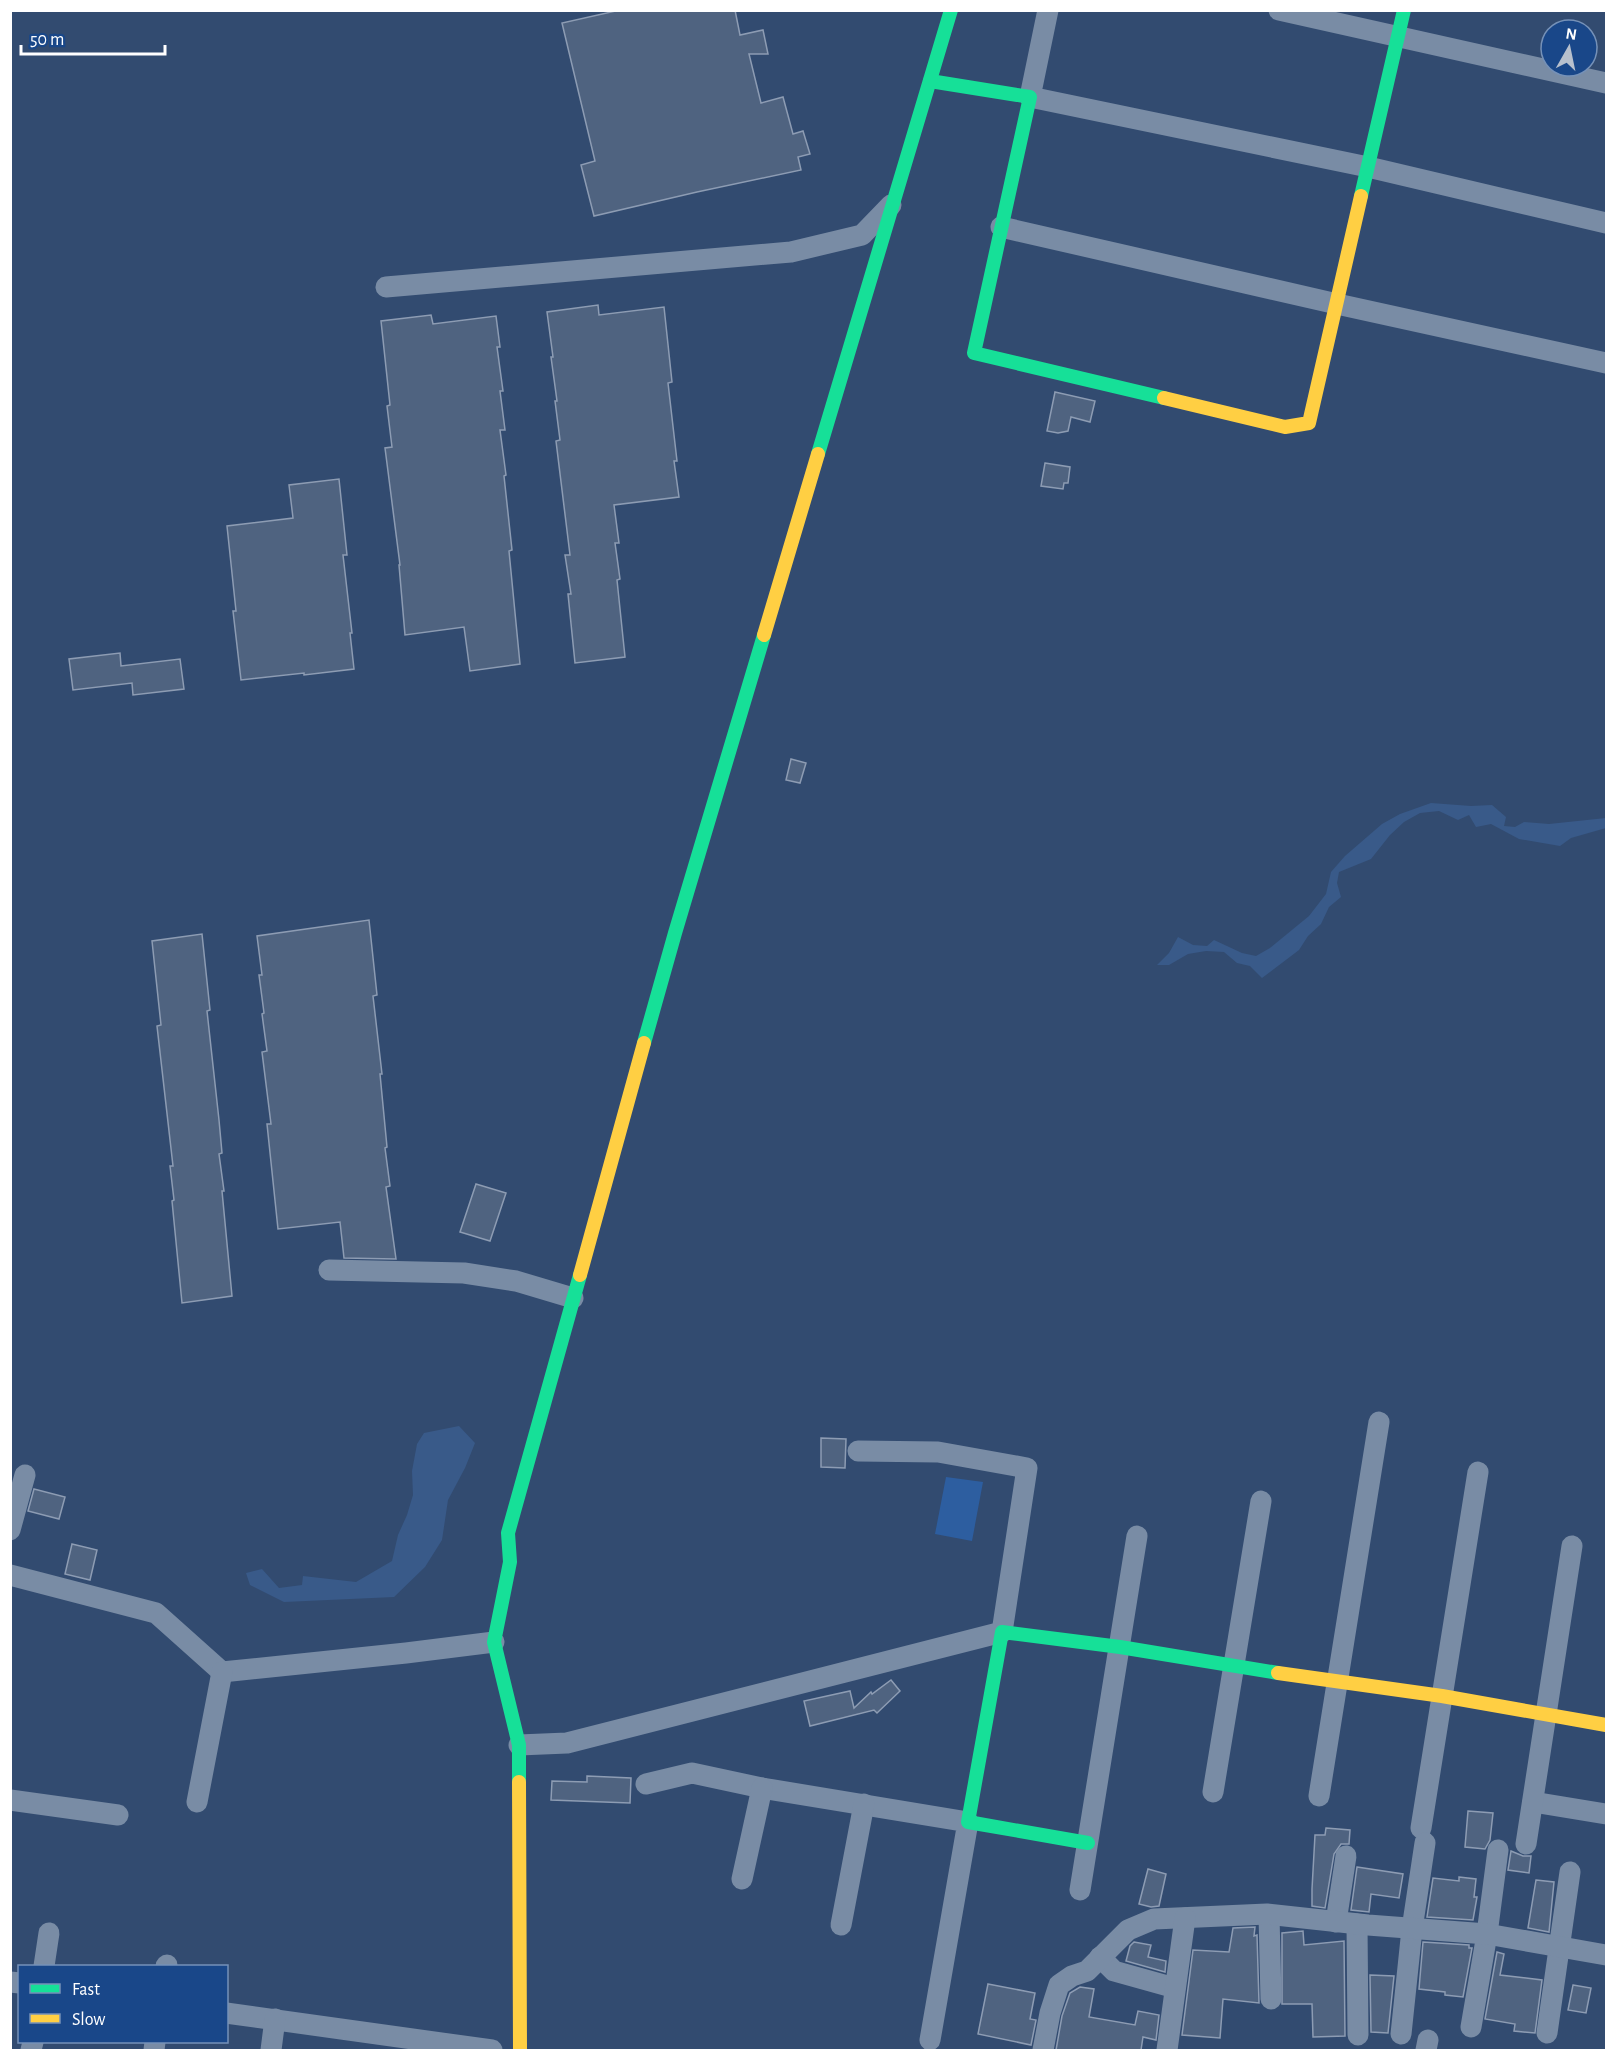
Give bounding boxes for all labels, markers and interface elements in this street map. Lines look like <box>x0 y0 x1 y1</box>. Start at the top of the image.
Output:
scale bar <box>21 18 165 56</box>
north arrow <box>1539 18 1599 78</box>
text: N <box>1564 25 1578 43</box>
text: 50 m <box>30 31 64 49</box>
legend <box>18 1965 228 2043</box>
text: Fast <box>72 1981 100 1999</box>
text: Slow <box>72 2011 105 2029</box>

